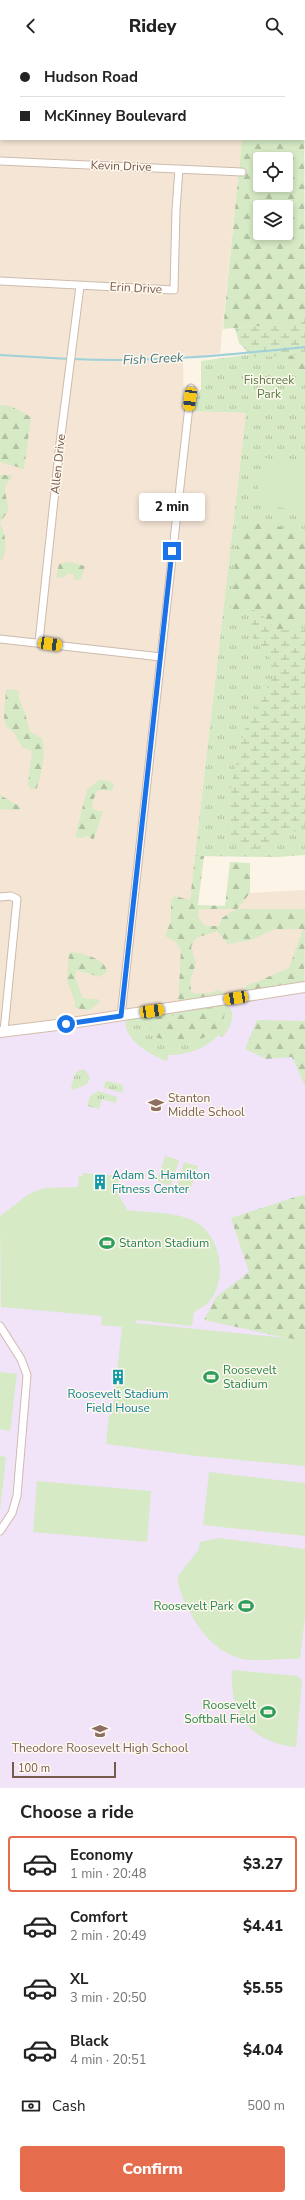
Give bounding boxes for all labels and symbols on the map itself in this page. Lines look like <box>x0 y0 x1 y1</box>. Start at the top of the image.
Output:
street label: Kevin Drive <box>90 157 152 175</box>
street label: Erin Drive <box>109 279 163 297</box>
water label: Fish Creek <box>122 348 184 370</box>
park label: Fishcreek Park <box>244 372 295 402</box>
car <box>182 386 198 412</box>
street label: Allen Drive <box>47 433 69 495</box>
callout: 2 min <box>139 493 205 521</box>
route end <box>163 542 181 560</box>
car <box>37 636 63 652</box>
car <box>223 990 249 1006</box>
car <box>139 1003 165 1019</box>
route start <box>57 1015 75 1033</box>
place label: Stanton Middle School <box>168 1090 245 1120</box>
school or university icon: Stanton Middle School <box>147 1096 165 1114</box>
place label: Adam S. Hamilton Fitness Center <box>112 1167 210 1197</box>
building icon: Adam S. Hamilton Fitness Center <box>91 1173 109 1191</box>
sports icon: Stanton Stadium <box>98 1234 116 1252</box>
place label: Stanton Stadium <box>119 1235 209 1251</box>
place label: Roosevelt Stadium <box>223 1362 277 1392</box>
building icon: Roosevelt Stadium Field House <box>109 1368 127 1386</box>
sports icon: Roosevelt Stadium <box>202 1368 220 1386</box>
place label: Roosevelt Stadium Field House <box>67 1386 169 1416</box>
sports icon: Roosevelt Park <box>237 1597 255 1615</box>
place label: Roosevelt Park <box>154 1598 235 1614</box>
place label: Roosevelt Softball Field <box>184 1697 257 1727</box>
sports icon: Roosevelt Softball Field <box>259 1703 277 1721</box>
school or university icon: Theodore Roosevelt High School <box>91 1722 109 1740</box>
place label: Theodore Roosevelt High School <box>12 1740 189 1756</box>
scale bar <box>12 1760 116 1779</box>

